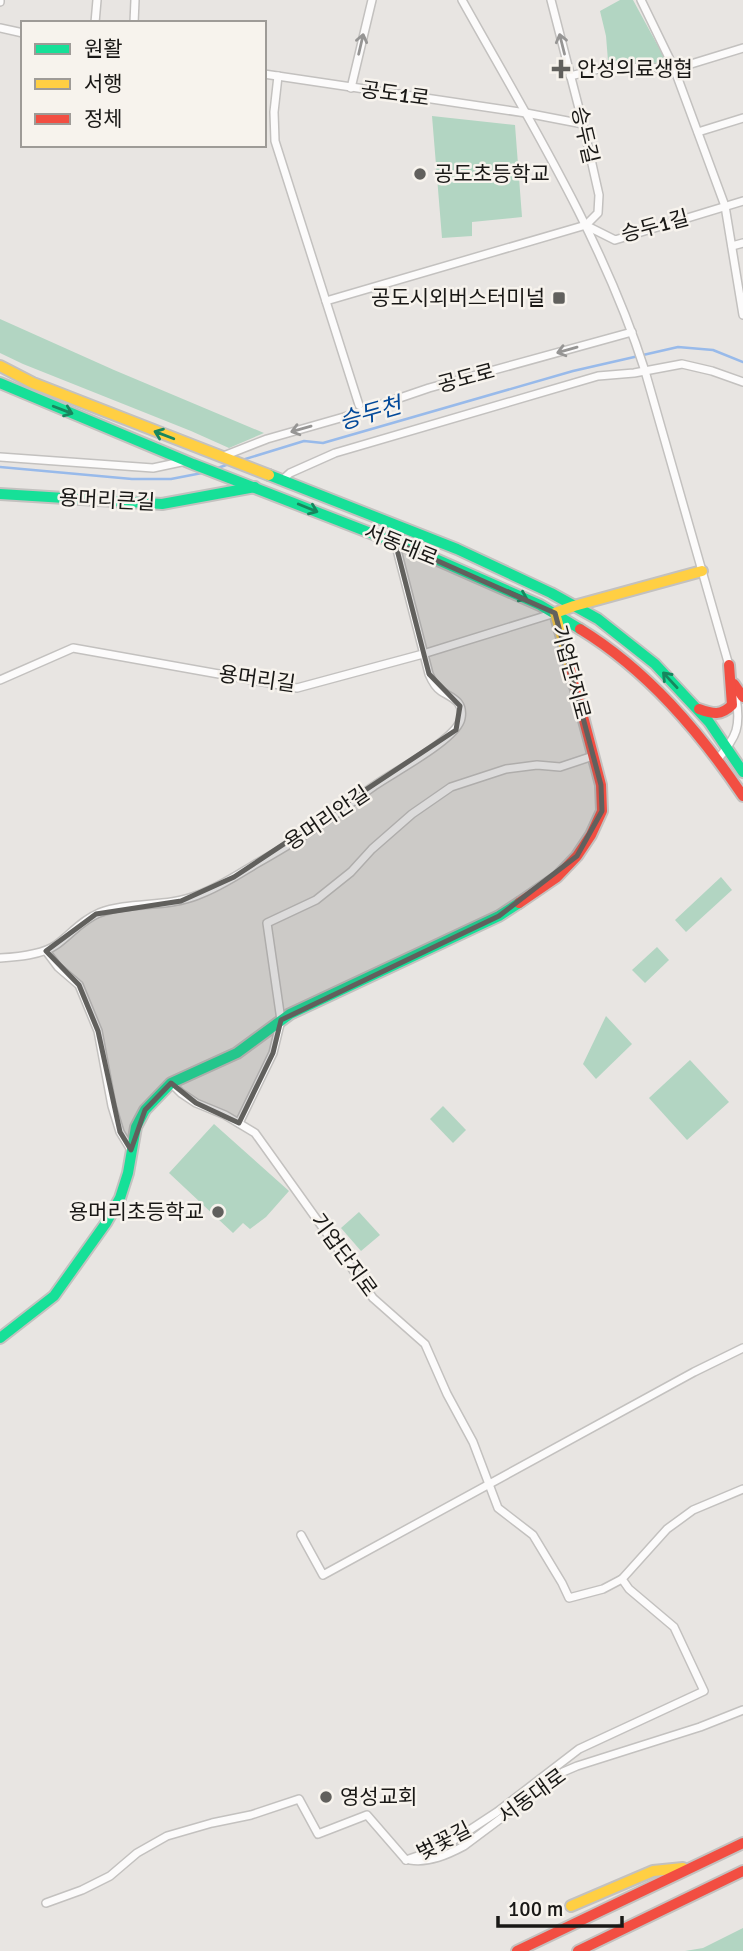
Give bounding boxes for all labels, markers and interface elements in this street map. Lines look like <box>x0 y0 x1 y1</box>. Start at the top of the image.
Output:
legend <box>21 21 266 147</box>
one-way arrow <box>355 33 369 56</box>
one-way arrow <box>555 33 568 56</box>
text: 원활 <box>84 36 123 62</box>
place label: 안성의료생협 <box>577 56 693 82</box>
marker: 안성의료생협 <box>551 59 571 79</box>
text: 서행 <box>84 71 123 97</box>
street label: 공도1로 <box>359 76 431 112</box>
street label: 승두길 <box>566 104 604 166</box>
text: 정체 <box>84 106 123 132</box>
place label: 공도초등학교 <box>434 161 550 187</box>
marker: 공도초등학교 <box>412 166 428 182</box>
street label: 승두1길 <box>618 204 692 248</box>
place label: 공도시외버스터미널 <box>371 285 545 311</box>
marker: 공도시외버스터미널 <box>551 290 567 306</box>
one-way arrow <box>556 345 578 358</box>
street label: 공도로 <box>435 358 497 398</box>
water label: 승두천 <box>336 390 407 436</box>
one-way arrow <box>51 404 73 417</box>
one-way arrow <box>291 423 313 436</box>
one-way arrow <box>154 427 176 440</box>
street label: 용머리큰길 <box>58 484 156 516</box>
one-way arrow <box>297 502 318 515</box>
street label: 서동대로 <box>360 518 442 572</box>
one-way arrow <box>507 589 528 602</box>
street label: 기업단지로 <box>546 622 596 722</box>
street label: 용머리길 <box>217 661 297 697</box>
one-way arrow <box>662 672 679 689</box>
street label: 용머리안길 <box>280 780 374 856</box>
place label: 용머리초등학교 <box>69 1199 204 1225</box>
marker: 용머리초등학교 <box>210 1204 226 1220</box>
street label: 기업단지로 <box>305 1208 383 1302</box>
street label: 서동대로 <box>493 1763 571 1829</box>
place label: 영성교회 <box>340 1784 417 1810</box>
marker: 영성교회 <box>318 1789 334 1805</box>
street label: 벚꽃길 <box>412 1816 476 1866</box>
scale bar <box>498 1884 622 1928</box>
text: 100 m <box>508 1896 563 1922</box>

